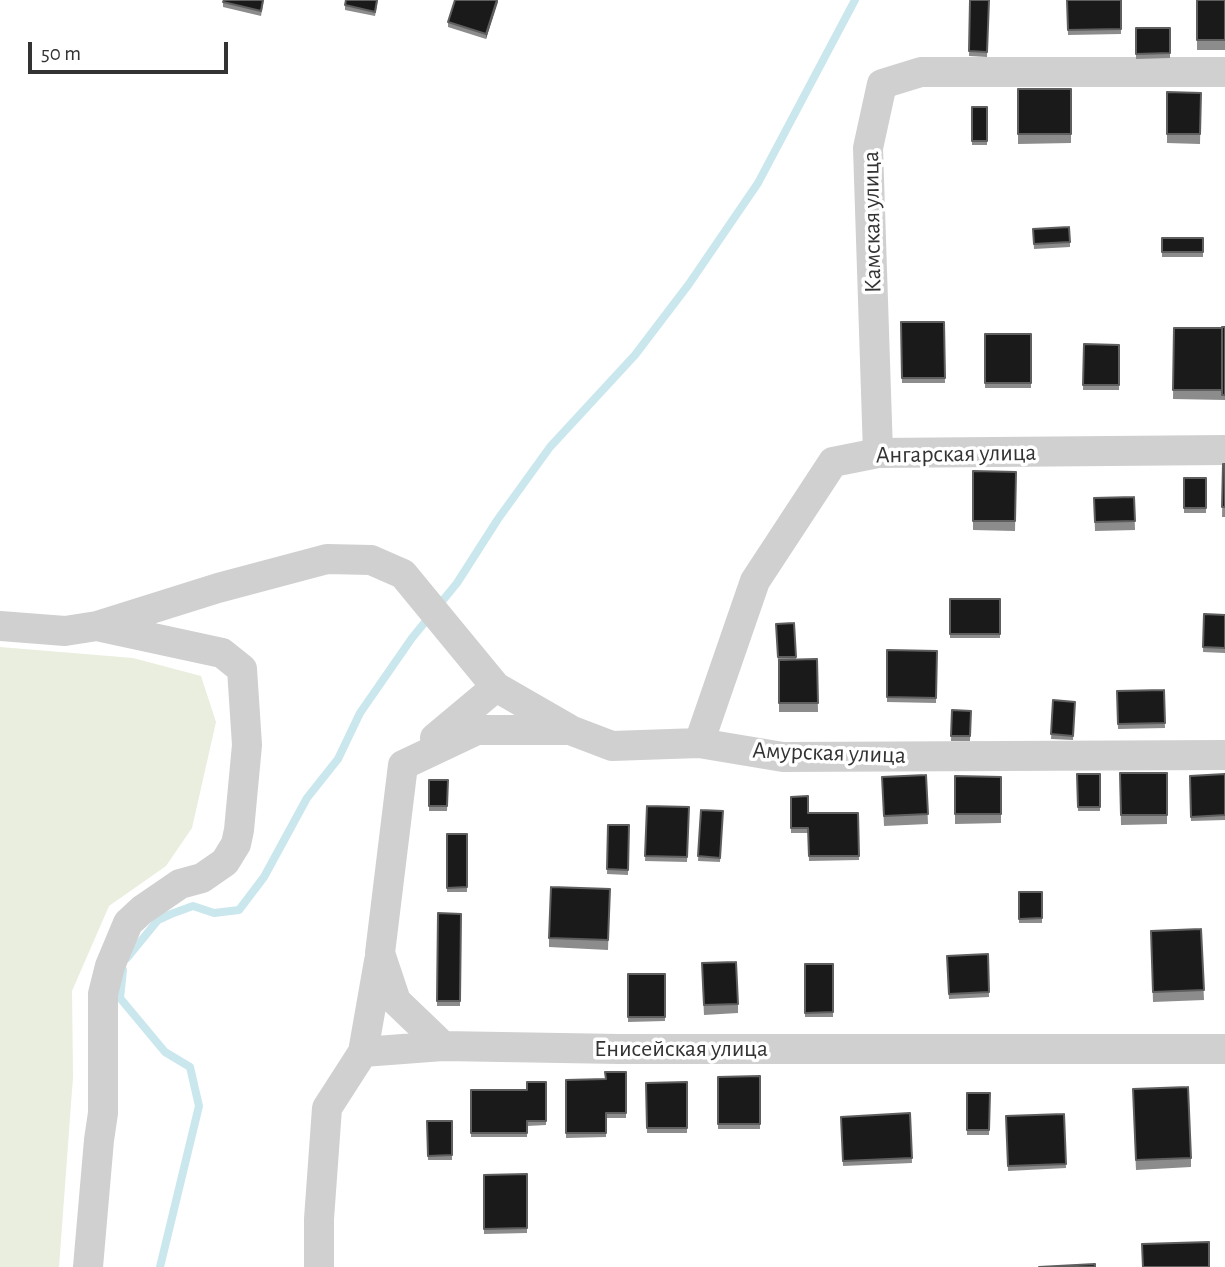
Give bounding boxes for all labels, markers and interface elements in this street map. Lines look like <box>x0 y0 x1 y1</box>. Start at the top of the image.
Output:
scale bar <box>32 28 231 72</box>
text: 50 m <box>41 43 81 64</box>
street label: Камская улица <box>856 151 888 293</box>
street label: Ангарская улица <box>875 438 1037 470</box>
street label: Амурская улица <box>752 736 906 770</box>
street label: Енисейская улица <box>594 1035 768 1063</box>

